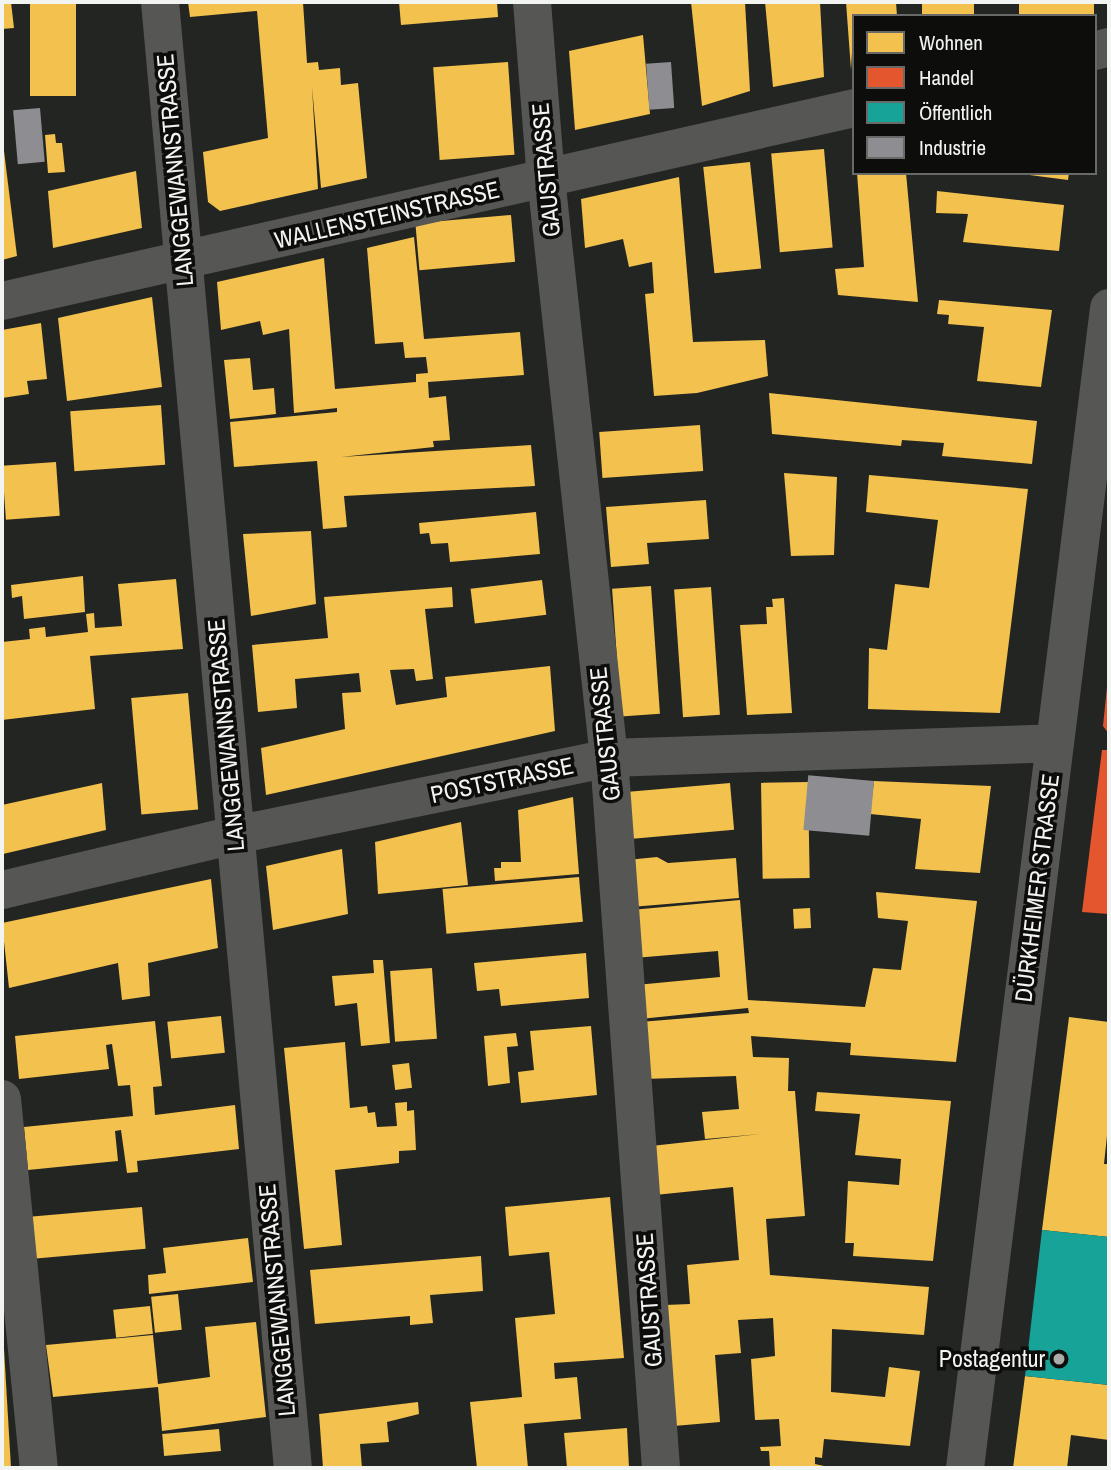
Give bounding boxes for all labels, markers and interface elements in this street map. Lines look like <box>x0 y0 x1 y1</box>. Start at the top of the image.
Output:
legend <box>852 14 1097 175</box>
text: Wohnen <box>919 28 983 57</box>
street label: LANGGEWANNSTRASSE <box>150 53 200 287</box>
text: Handel <box>919 63 974 92</box>
text: Öffentlich <box>919 98 992 127</box>
street label: GAUSTRASSE <box>526 102 566 238</box>
text: Industrie <box>919 133 986 162</box>
street label: WALLENSTEINSTRASSE <box>272 175 502 255</box>
street label: LANGGEWANNSTRASSE <box>201 618 251 852</box>
street label: GAUSTRASSE <box>584 666 626 802</box>
street label: POSTSTRASSE <box>428 751 576 809</box>
street label: DÜRKHEIMER STRASSE <box>1009 772 1065 1004</box>
street label: LANGGEWANNSTRASSE <box>252 1183 302 1417</box>
street label: GAUSTRASSE <box>630 1232 668 1368</box>
place label: Postagentur <box>939 1345 1045 1373</box>
marker: Postagentur <box>1051 1351 1067 1367</box>

